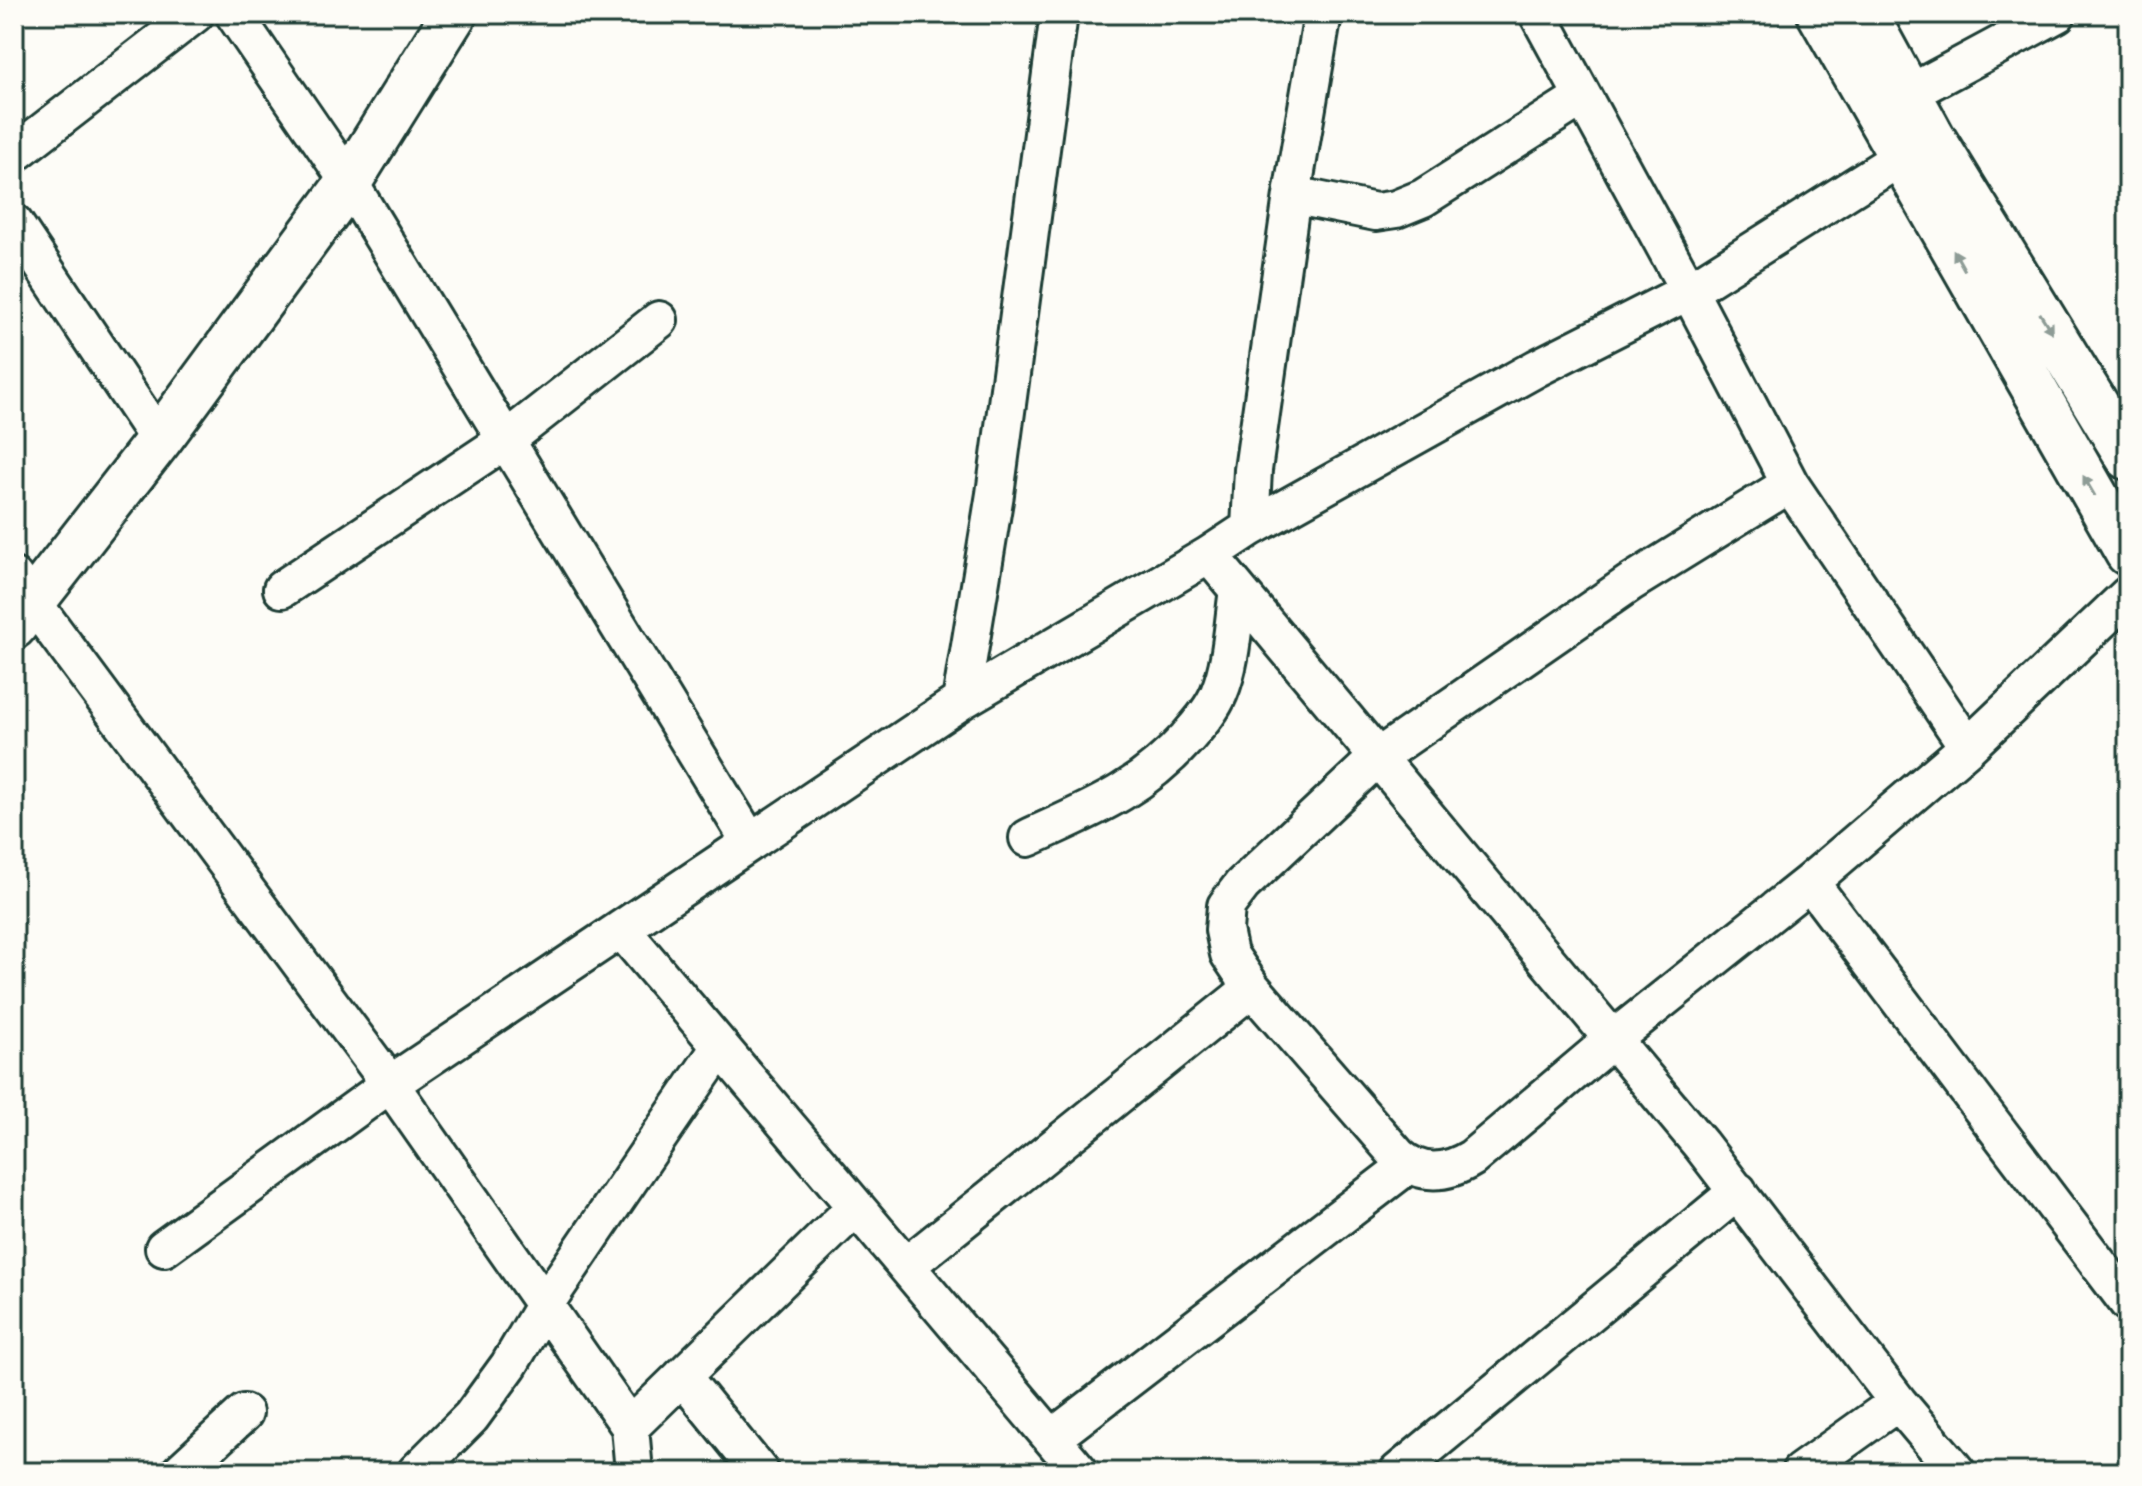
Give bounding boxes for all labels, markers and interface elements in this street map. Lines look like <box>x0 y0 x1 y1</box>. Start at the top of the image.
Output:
one-way arrow <box>1952 249 1966 272</box>
one-way arrow <box>2038 312 2052 334</box>
one-way arrow <box>2082 474 2096 497</box>

